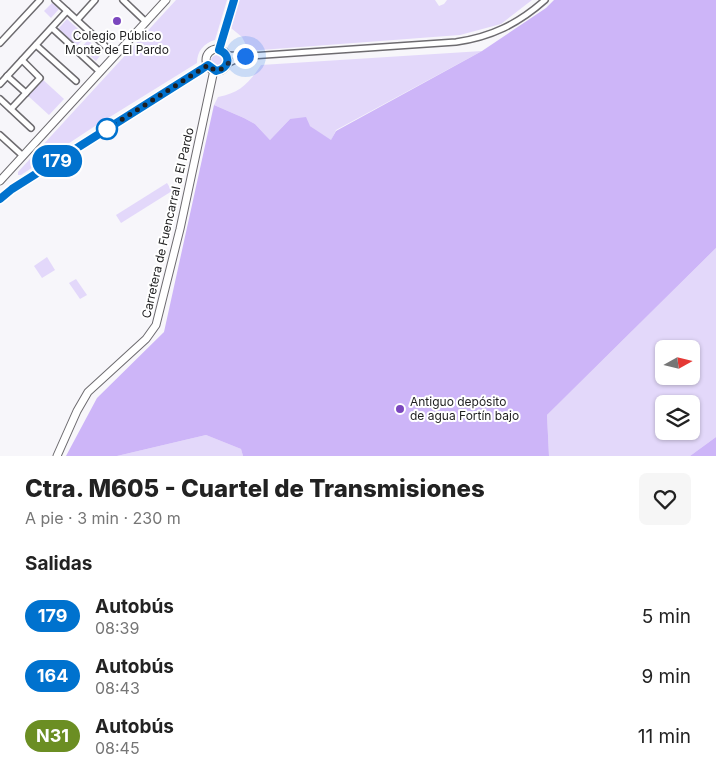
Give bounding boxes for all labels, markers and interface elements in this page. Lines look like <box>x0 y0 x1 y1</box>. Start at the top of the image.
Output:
marker: Colegio Público Monte de El Pardo <box>111 15 123 27</box>
place label: Colegio Público Monte de El Pardo <box>65 28 169 57</box>
your location <box>233 44 258 69</box>
unlabelled marker <box>96 118 118 140</box>
street label: Carretera de Fuencarral a El Pardo <box>138 126 197 320</box>
line badge: 179 <box>28 145 86 177</box>
text: 179 <box>42 150 72 171</box>
north arrow <box>655 340 700 385</box>
map controls <box>655 340 700 440</box>
place label: Antiguo depósito de agua Fortín bajo <box>410 394 519 423</box>
button: layers <box>655 395 700 440</box>
marker: Antiguo depósito de agua Fortín bajo <box>394 403 406 415</box>
button: heart <box>639 473 691 525</box>
text: Ctra. M605 - Cuartel de Transmisiones <box>25 474 485 503</box>
text: A pie · 3 min · 230 m <box>25 508 181 528</box>
text: Salidas <box>25 552 92 575</box>
text: Autobús <box>95 595 174 618</box>
text: 179 <box>38 605 67 626</box>
text: 5 min <box>642 605 691 628</box>
text: 08:39 <box>95 618 139 638</box>
text: Autobús <box>95 655 174 678</box>
text: 164 <box>37 665 68 686</box>
text: 9 min <box>641 665 691 688</box>
text: 08:43 <box>95 678 140 698</box>
text: Autobús <box>95 715 174 738</box>
text: N31 <box>36 725 69 746</box>
text: 11 min <box>638 725 691 748</box>
text: 08:45 <box>95 738 140 758</box>

